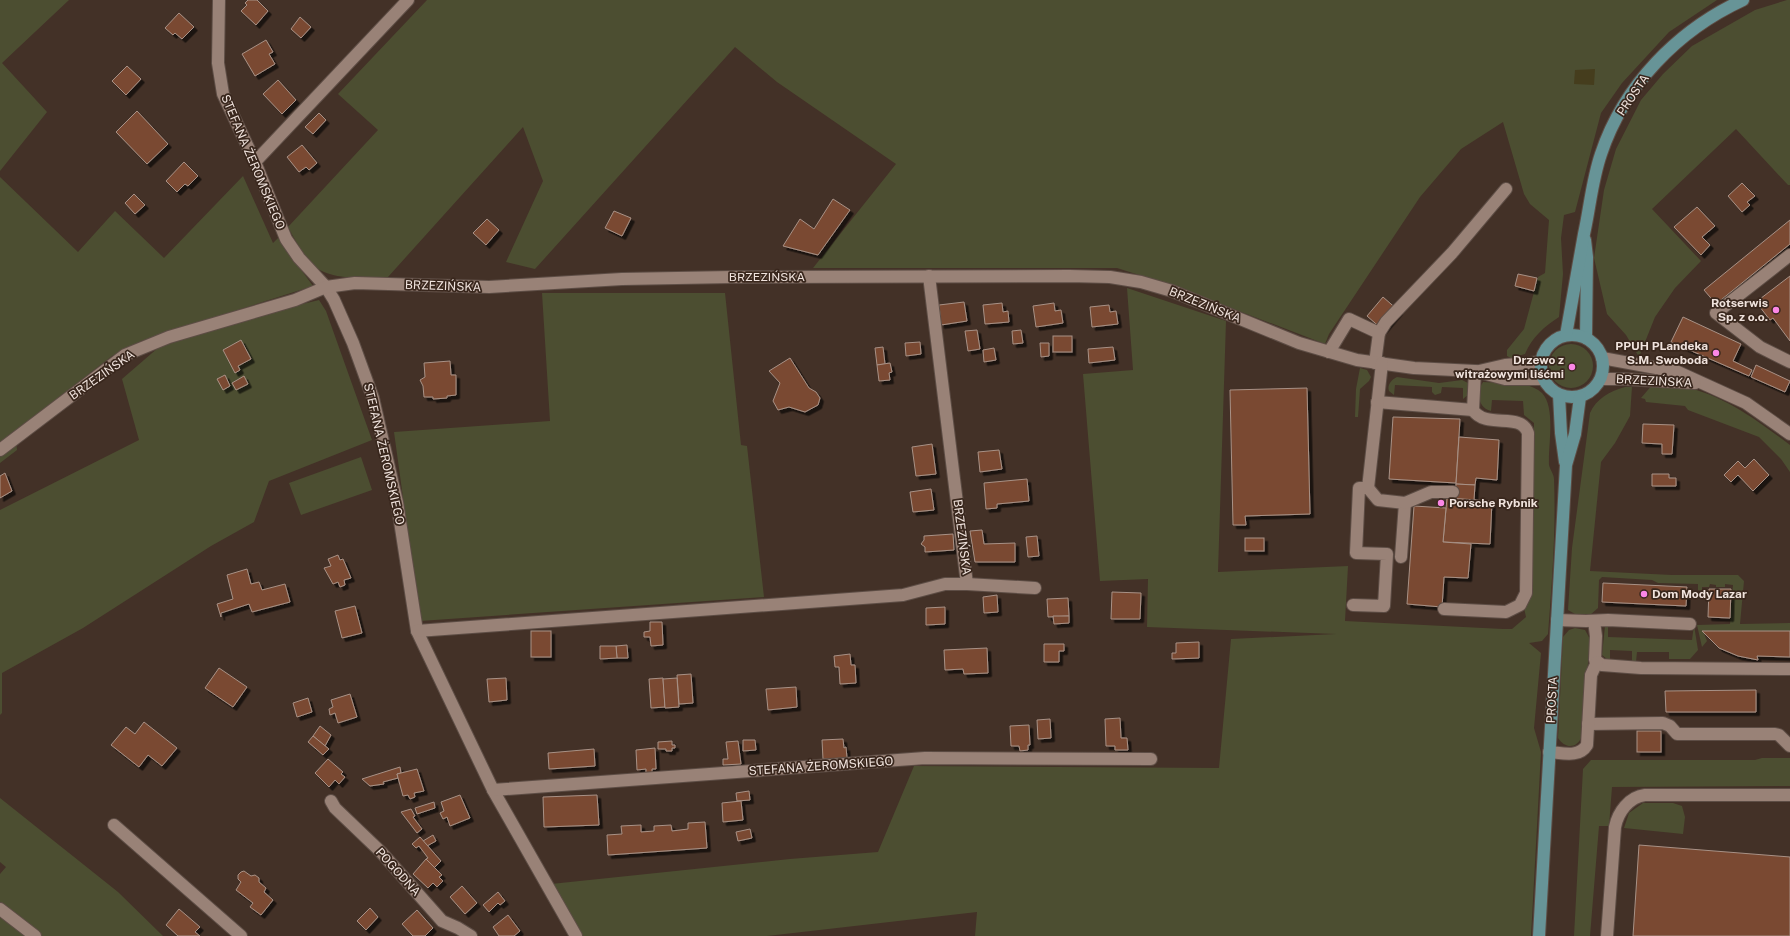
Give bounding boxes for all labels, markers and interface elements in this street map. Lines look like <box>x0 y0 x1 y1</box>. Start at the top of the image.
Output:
street label: PROSTA <box>1614 71 1652 118</box>
street label: STEFANA ŻEROMSKIEGO <box>218 92 288 232</box>
street label: BRZEZIŃSKA <box>729 270 806 284</box>
street label: BRZEZIŃSKA <box>405 278 482 294</box>
street label: BRZEZIŃSKA <box>1167 284 1243 326</box>
place label: Rotserwis Sp. z o.o. <box>1711 296 1768 324</box>
marker: Rotserwis Sp. z o.o. <box>1771 305 1781 315</box>
place label: PPUH PLandeka S.M. Swoboda <box>1615 339 1708 367</box>
street label: BRZEZIŃSKA <box>67 347 138 403</box>
marker: PPUH PLandeka S.M. Swoboda <box>1711 348 1721 358</box>
place label: Drzewo z witrażowymi liśćmi <box>1455 353 1564 381</box>
marker: Drzewo z witrażowymi liśćmi <box>1567 362 1577 372</box>
street label: BRZEZIŃSKA <box>1616 372 1693 390</box>
street label: STEFANA ŻEROMSKIEGO <box>361 382 407 526</box>
place label: Porsche Rybnik <box>1449 496 1538 510</box>
street label: BRZEZIŃSKA <box>950 498 974 576</box>
marker: Porsche Rybnik <box>1436 498 1446 508</box>
place label: Dom Mody Lazar <box>1652 587 1747 601</box>
marker: Dom Mody Lazar <box>1639 589 1649 599</box>
street label: PROSTA <box>1544 676 1560 724</box>
street label: STEFANA ŻEROMSKIEGO <box>748 754 894 778</box>
street label: POGODNA <box>373 845 424 899</box>

